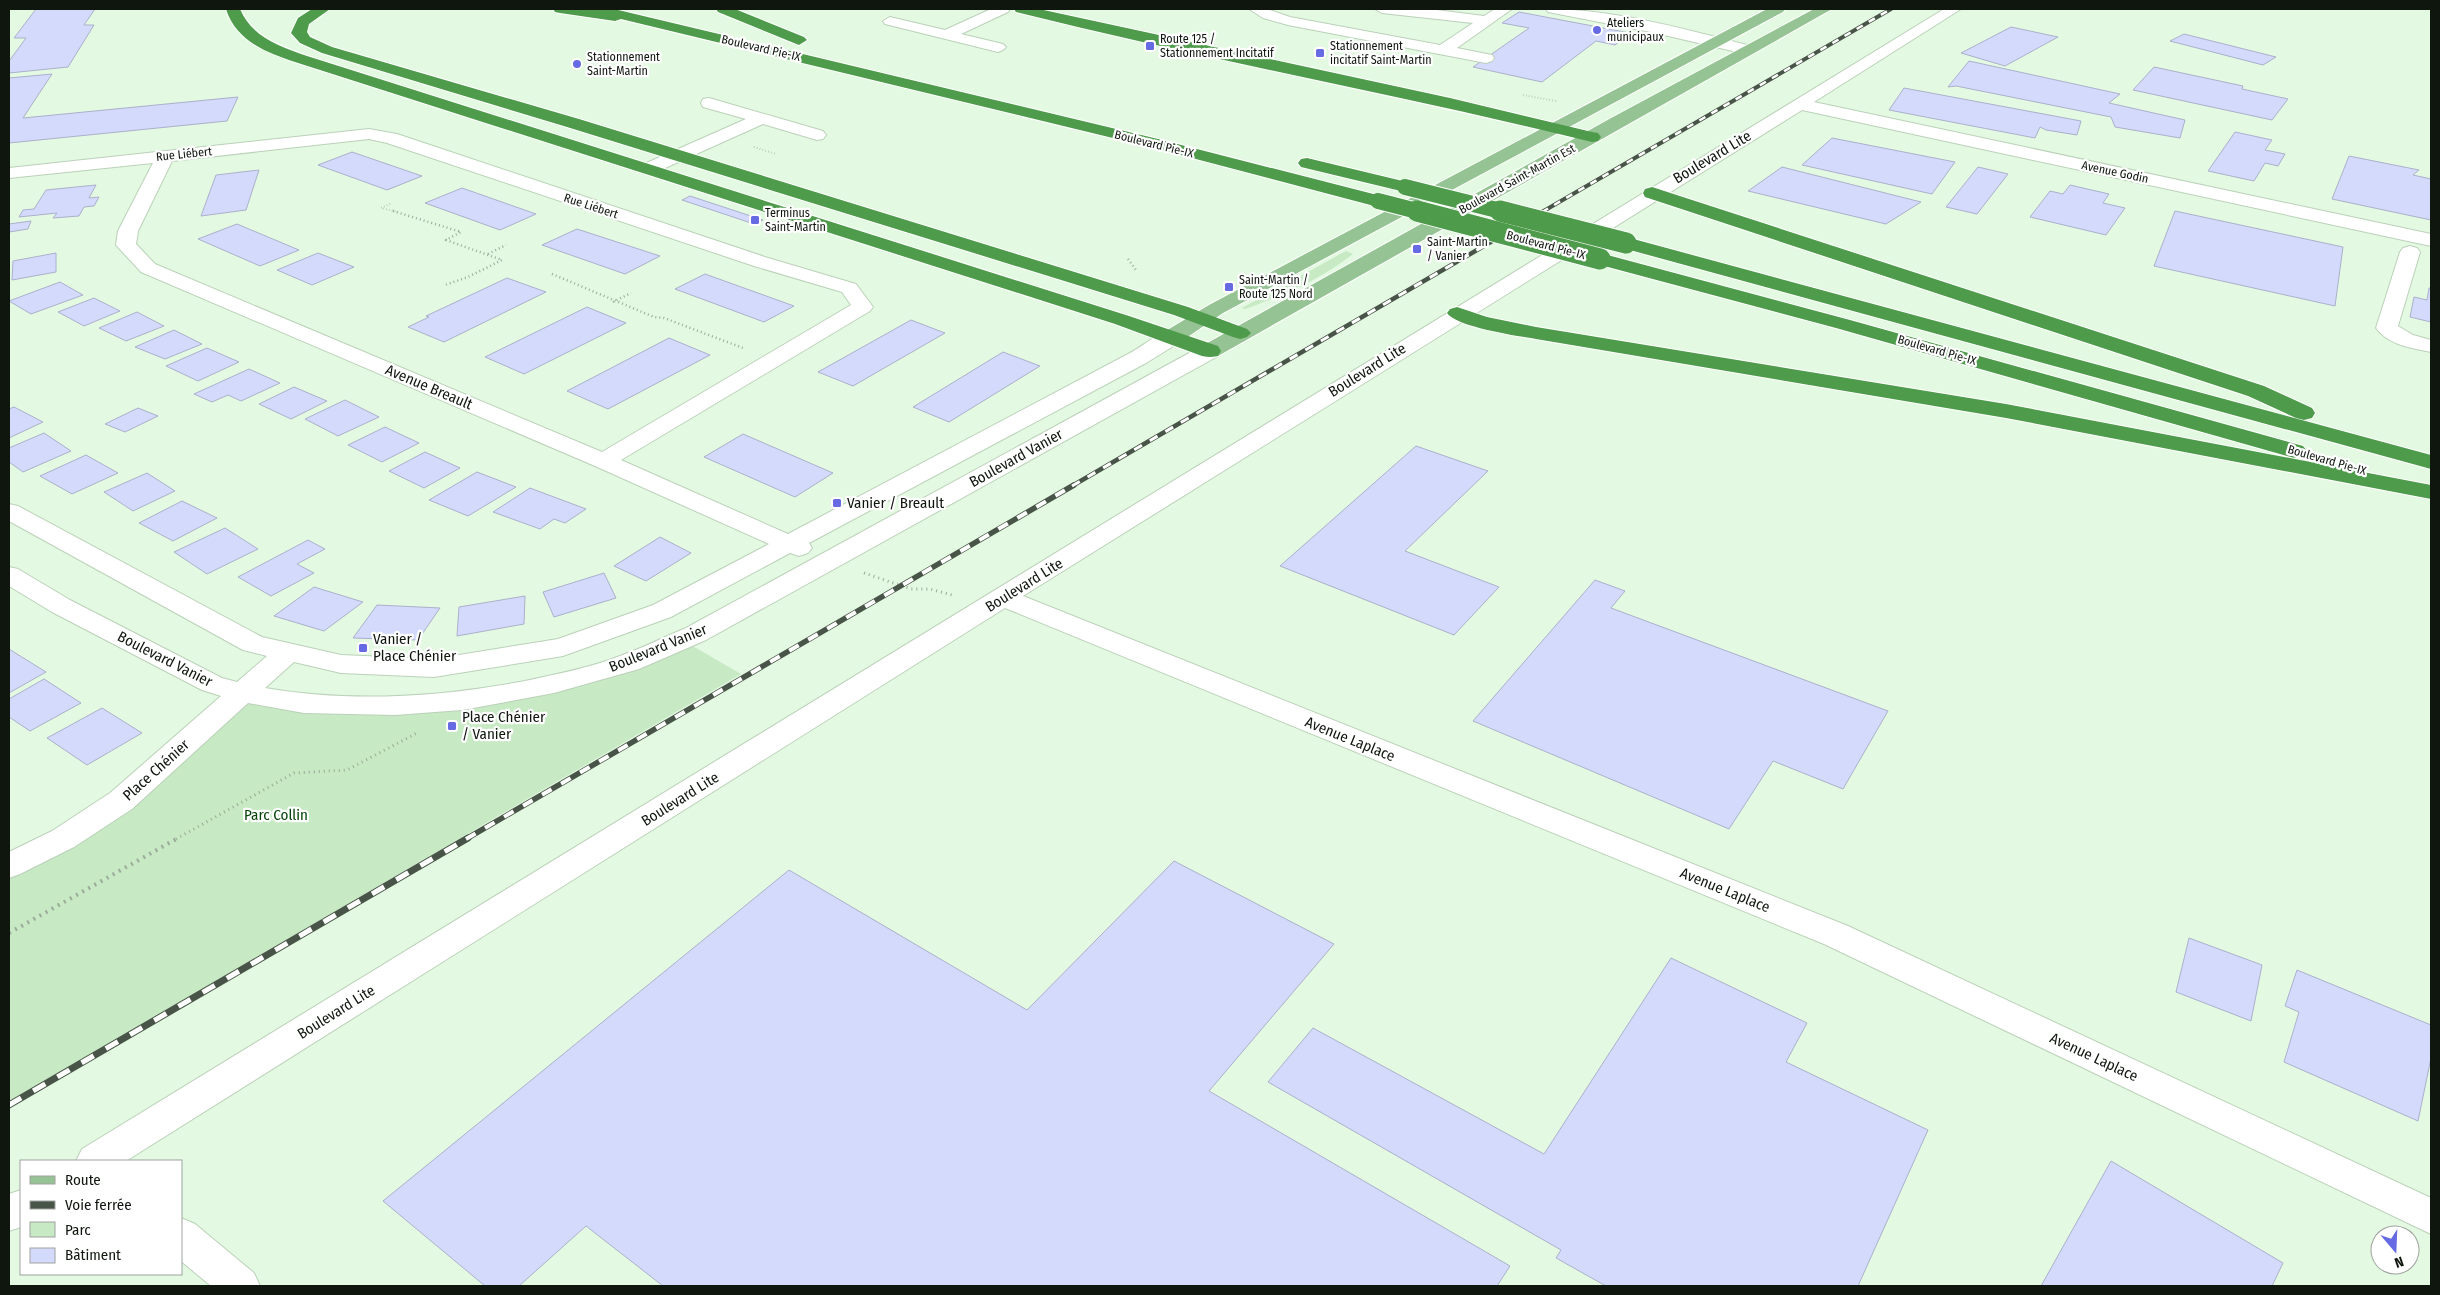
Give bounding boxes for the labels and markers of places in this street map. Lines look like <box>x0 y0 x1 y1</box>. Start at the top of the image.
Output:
place label: Ateliers municipaux <box>1607 16 1664 44</box>
marker: Ateliers municipaux <box>1591 24 1603 36</box>
place label: Route 125 / Stationnement Incitatif <box>1160 32 1275 60</box>
place label: Stationnement incitatif Saint-Martin <box>1330 39 1432 67</box>
marker: Route 125 / Stationnement Incitatif <box>1144 40 1156 52</box>
marker: Stationnement incitatif Saint-Martin <box>1314 47 1326 59</box>
place label: Stationnement Saint-Martin <box>587 50 660 78</box>
marker: Stationnement Saint-Martin <box>571 58 583 70</box>
place label: Terminus Saint-Martin <box>765 206 826 234</box>
marker: Terminus Saint-Martin <box>749 214 761 226</box>
place label: Saint-Martin / Vanier <box>1427 235 1488 263</box>
marker: Saint-Martin / Vanier <box>1411 243 1423 255</box>
place label: Saint-Martin / Route 125 Nord <box>1239 273 1313 301</box>
marker: Saint-Martin / Route 125 Nord <box>1223 281 1235 293</box>
place label: Vanier / Breault <box>847 494 944 512</box>
marker: Vanier / Breault <box>831 497 843 509</box>
place label: Vanier / Place Chénier <box>373 630 457 665</box>
marker: Vanier / Place Chénier <box>357 642 369 654</box>
place label: Place Chénier / Vanier <box>462 708 546 743</box>
marker: Place Chénier / Vanier <box>446 720 458 732</box>

